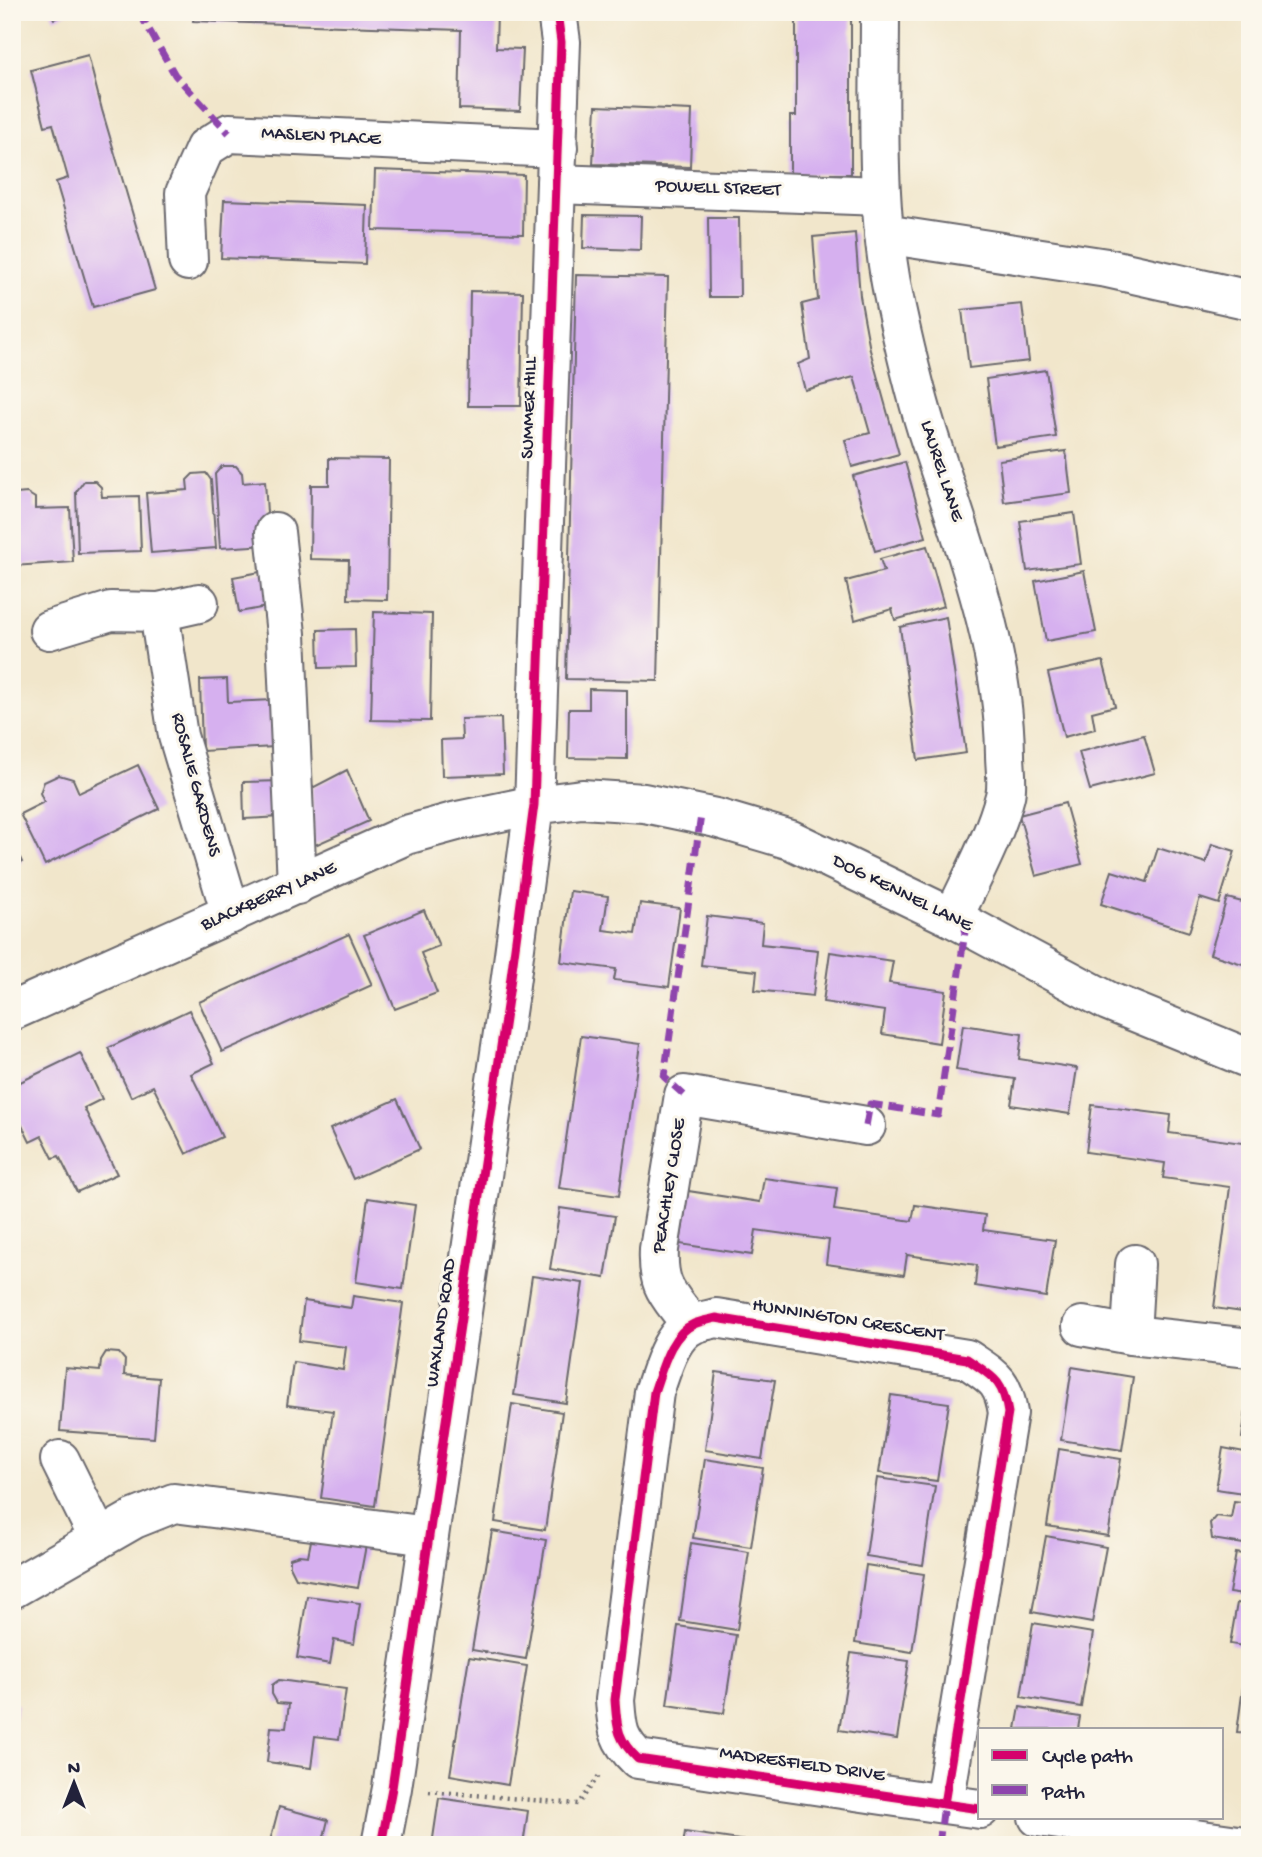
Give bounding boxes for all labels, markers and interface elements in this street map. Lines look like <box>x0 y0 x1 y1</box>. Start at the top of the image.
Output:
street label: MASLEN PLACE <box>261 122 383 152</box>
street label: POWELL STREET <box>654 175 782 203</box>
street label: SUMMER HILL <box>517 356 543 459</box>
street label: LAUREL LANE <box>914 418 968 525</box>
street label: ROSALIE GARDENS <box>165 711 225 860</box>
street label: DOG KENNEL LANE <box>826 849 977 938</box>
street label: BLACKBERRY LANE <box>197 856 341 938</box>
street label: PEACHLEY CLOSE <box>648 1116 692 1256</box>
street label: WAXLAND ROAD <box>422 1256 463 1389</box>
street label: HUNNINGTON CRESCENT <box>750 1294 946 1348</box>
legend <box>978 1728 1224 1818</box>
street label: MADRESFIELD DRIVE <box>718 1742 887 1788</box>
text: Cycle path <box>1042 1746 1133 1771</box>
north arrow <box>38 1748 108 1818</box>
text: N <box>68 1758 80 1781</box>
text: Path <box>1041 1782 1085 1807</box>

